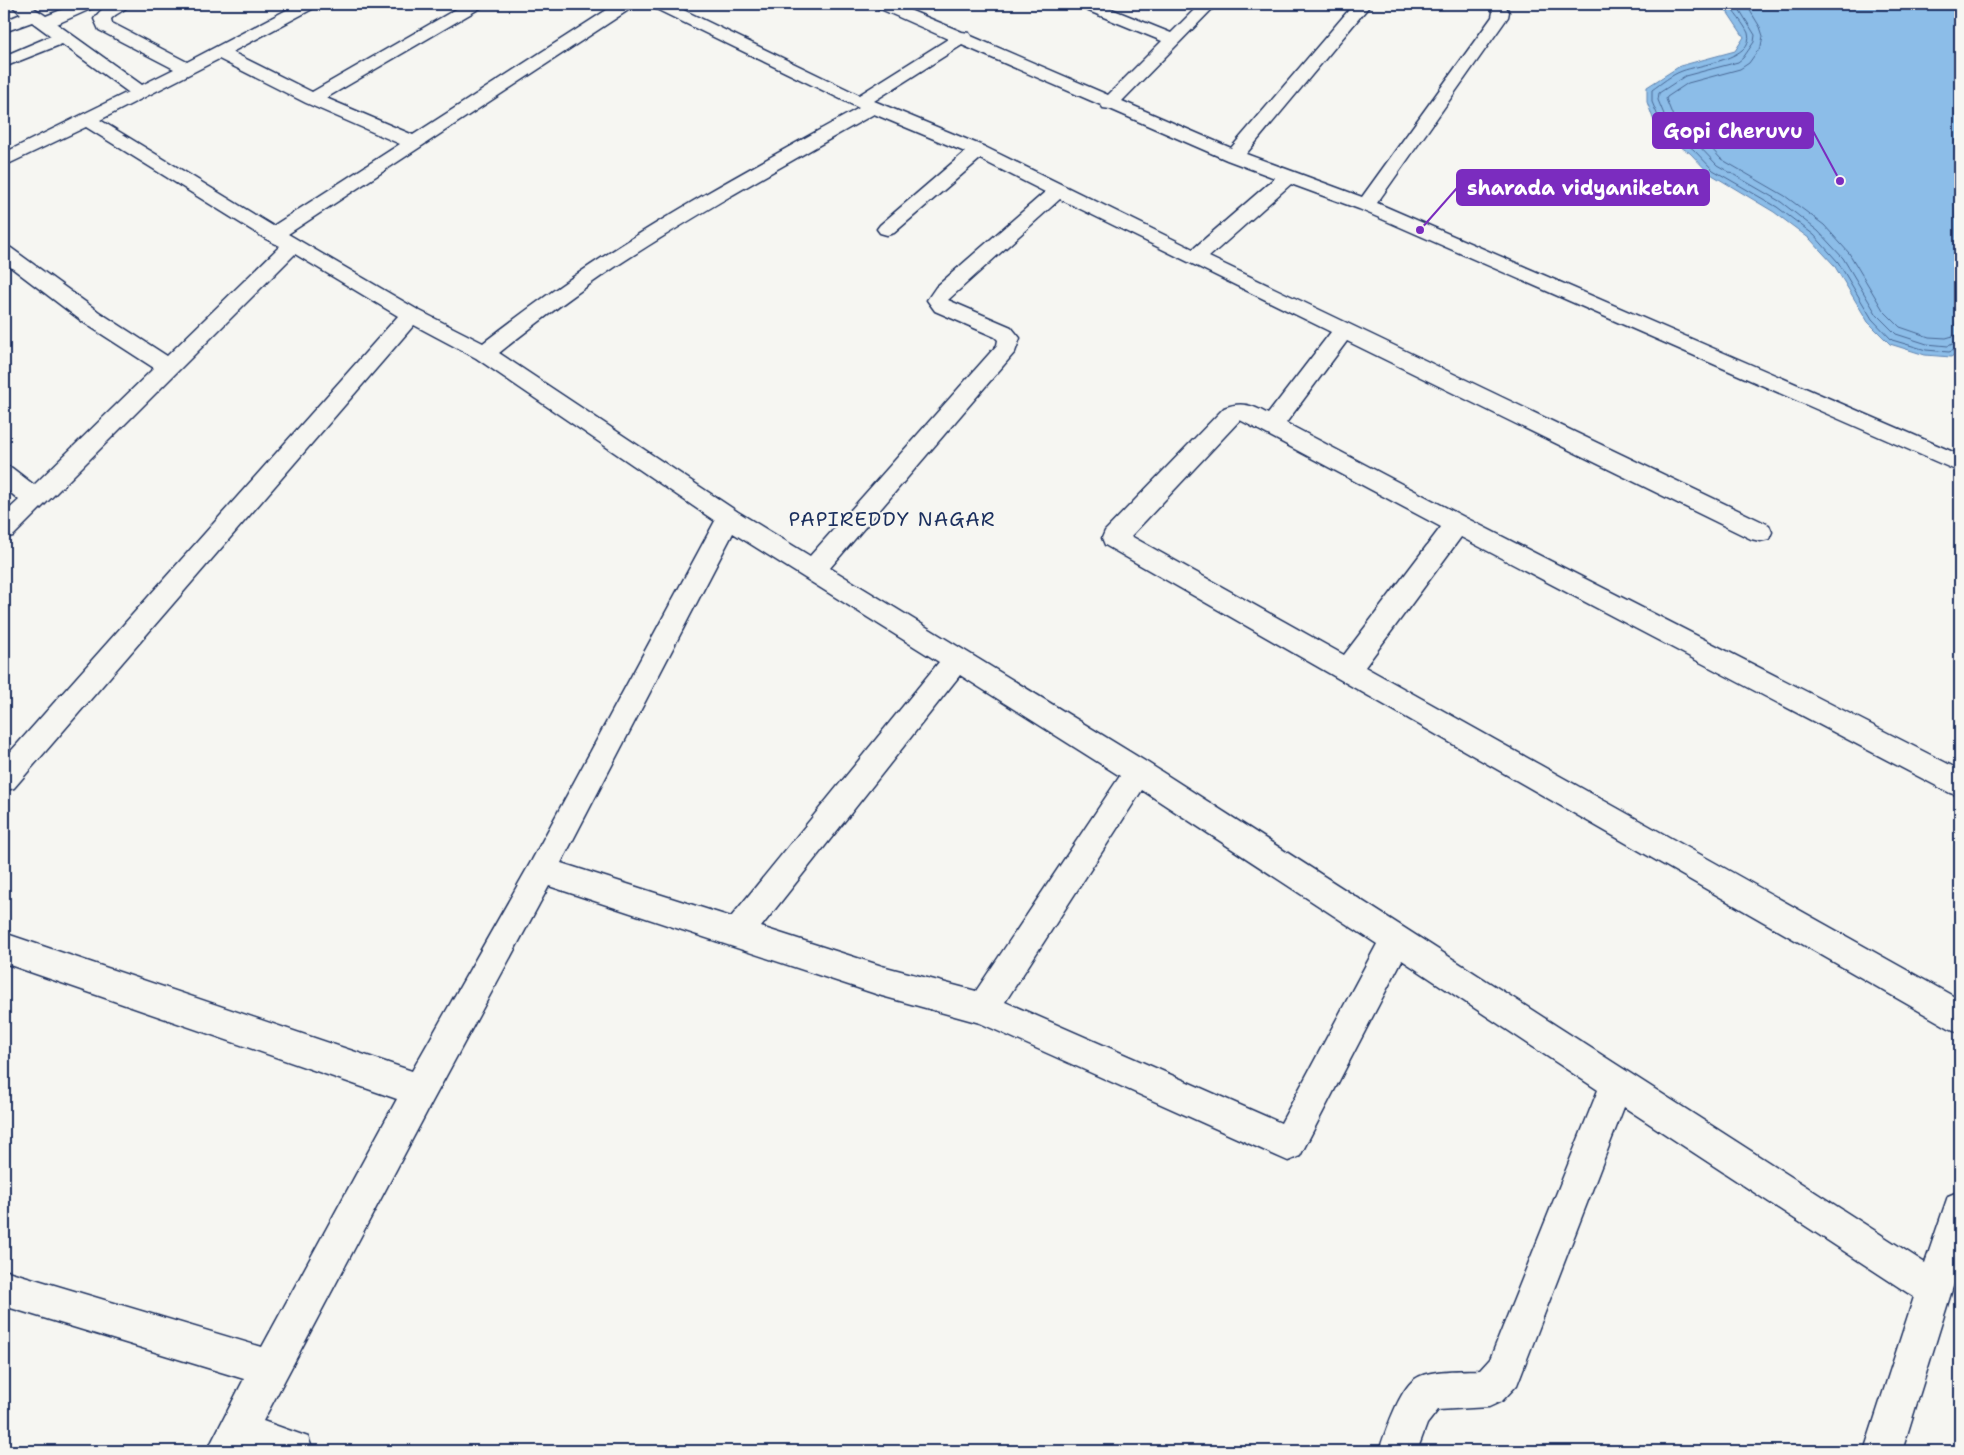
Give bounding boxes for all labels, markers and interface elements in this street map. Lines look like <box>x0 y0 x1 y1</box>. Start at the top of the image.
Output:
callout: Gopi Cheruvu <box>1653 113 1813 148</box>
text: Gopi Cheruvu <box>1663 118 1803 144</box>
callout: sharada vidyaniketan <box>1457 170 1709 205</box>
text: sharada vidyaniketan <box>1467 175 1699 201</box>
district label: PAPIREDDY NAGAR <box>788 506 996 532</box>

